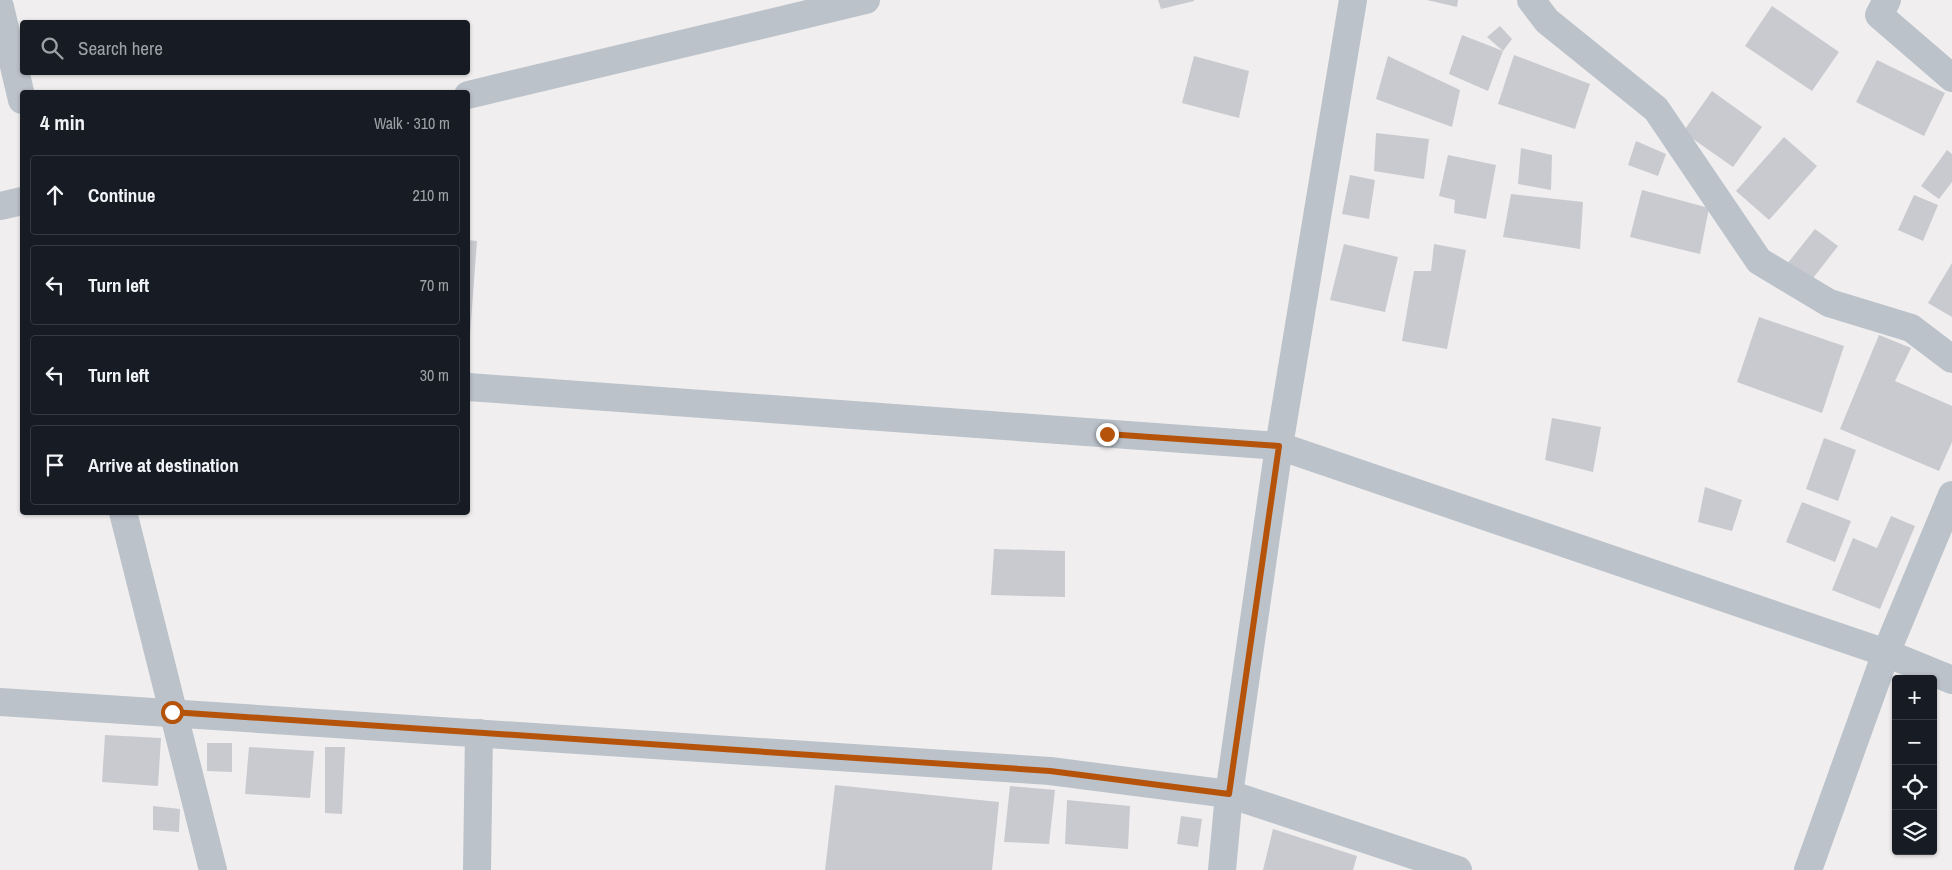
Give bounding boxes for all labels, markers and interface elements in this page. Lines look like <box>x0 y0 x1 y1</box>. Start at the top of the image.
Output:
search box <box>20 20 470 75</box>
icon: search <box>38 34 66 62</box>
text: Search here <box>78 35 163 61</box>
text: 4 min <box>40 108 85 137</box>
text: Walk · 310 m <box>374 112 450 134</box>
icon: ahead <box>41 181 69 209</box>
text: Continue <box>88 182 156 208</box>
text: 210 m <box>413 184 449 206</box>
icon: left <box>41 271 69 299</box>
text: Turn left <box>88 272 149 298</box>
text: 70 m <box>420 274 449 296</box>
icon: left <box>41 361 69 389</box>
text: Turn left <box>88 362 149 388</box>
text: 30 m <box>420 364 449 386</box>
route end <box>1096 423 1119 446</box>
icon: arrive <box>41 451 69 479</box>
text: Arrive at destination <box>88 452 239 478</box>
map controls <box>1892 675 1937 855</box>
button: + <box>1892 675 1937 720</box>
route start <box>161 701 184 724</box>
button: − <box>1892 720 1937 765</box>
button: locate <box>1892 765 1937 810</box>
button: layers <box>1892 810 1937 855</box>

